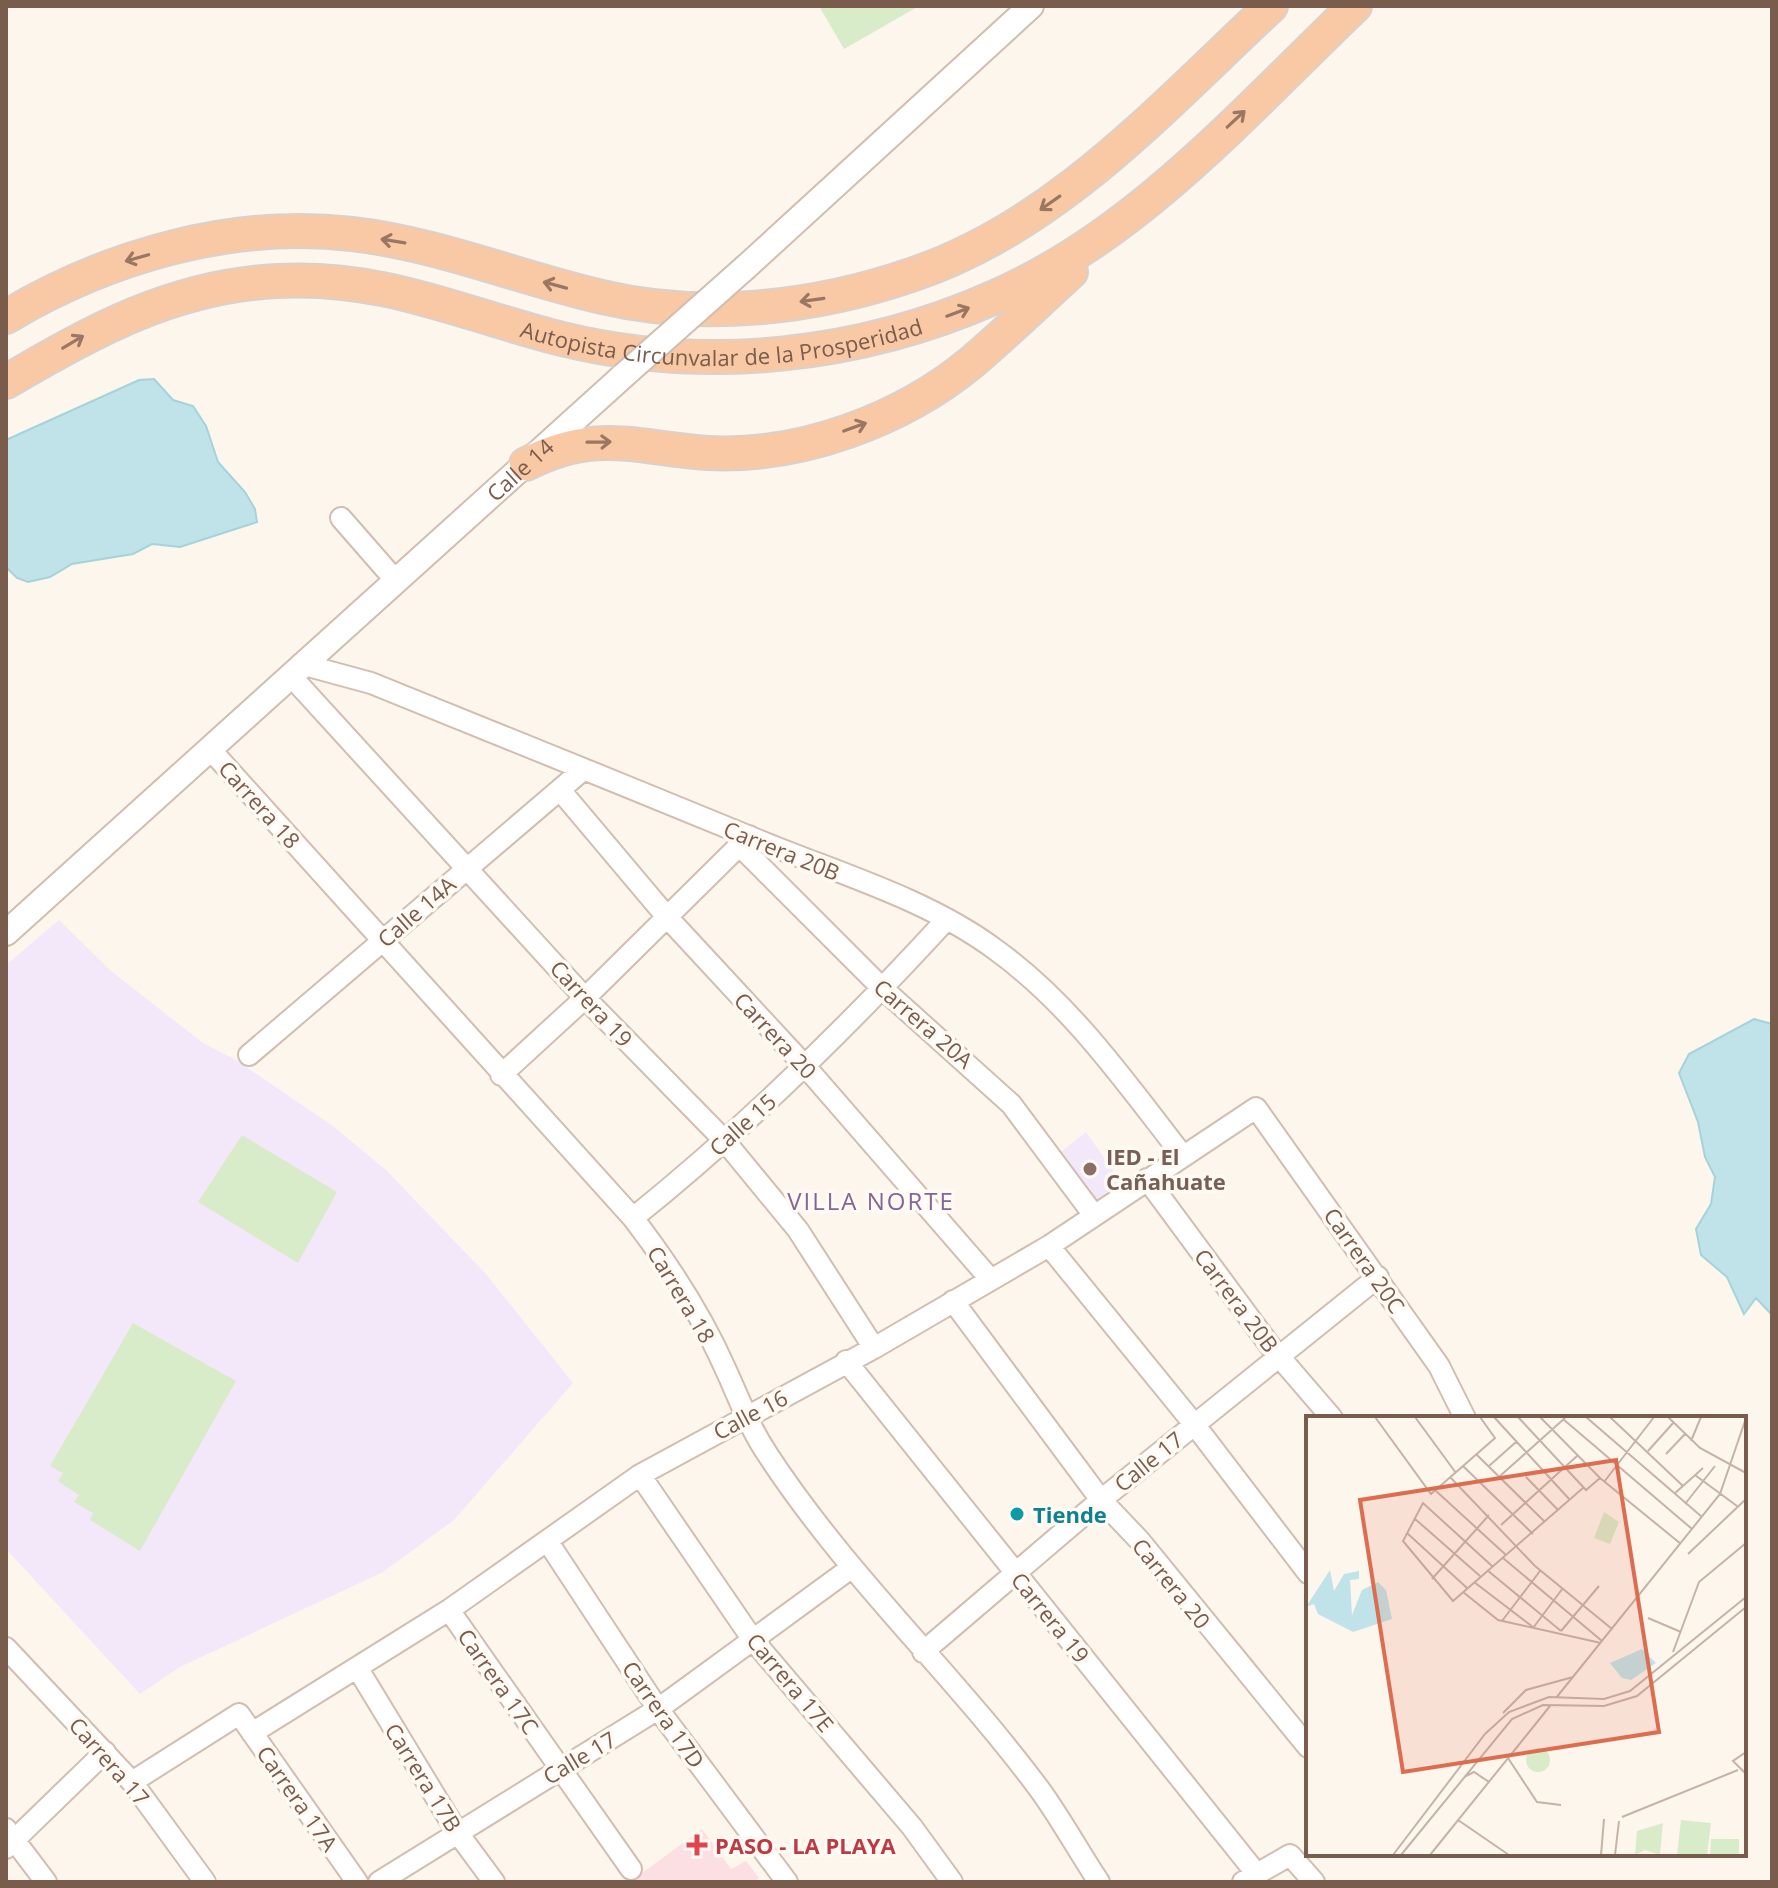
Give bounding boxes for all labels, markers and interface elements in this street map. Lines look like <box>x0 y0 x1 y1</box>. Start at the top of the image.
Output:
one-way arrow <box>1226 109 1246 128</box>
one-way arrow <box>1040 194 1062 211</box>
one-way arrow <box>381 232 406 247</box>
one-way arrow <box>124 252 150 267</box>
one-way arrow <box>542 276 568 291</box>
one-way arrow <box>800 293 825 308</box>
one-way arrow <box>945 304 970 318</box>
street label: Autopista Circunvalar de la Prosperidad <box>519 310 925 336</box>
text: Autopista Circunvalar de la Prosperidad <box>517 311 926 372</box>
one-way arrow <box>61 334 84 350</box>
one-way arrow <box>842 419 867 434</box>
street label: Calle 14 <box>480 431 560 507</box>
one-way arrow <box>585 434 612 450</box>
street label: Carrera 18 <box>213 754 307 854</box>
street label: Carrera 20B <box>719 813 845 887</box>
street label: Calle 14A <box>371 869 462 953</box>
street label: Carrera 19 <box>544 953 640 1053</box>
street label: Carrera 20A <box>868 972 980 1075</box>
street label: Carrera 20 <box>728 985 824 1085</box>
street label: Calle 15 <box>702 1086 782 1162</box>
place label: IED - El Cañahuate <box>1106 1141 1226 1196</box>
marker: IED - El Cañahuate <box>1081 1160 1099 1178</box>
district label: VILLA NORTE <box>787 1184 955 1217</box>
street label: Carrera 20C <box>1318 1201 1412 1319</box>
street label: Carrera 18 <box>641 1240 723 1348</box>
street label: Carrera 20B <box>1188 1242 1286 1358</box>
street label: Calle 16 <box>707 1382 793 1446</box>
inset map <box>1306 1416 1746 1856</box>
street label: Calle 17 <box>1107 1424 1189 1498</box>
place label: Tiende <box>1033 1499 1107 1529</box>
marker: Tiende <box>1008 1505 1026 1523</box>
street label: Carrera 20 <box>1126 1531 1218 1635</box>
street label: Carrera 19 <box>1005 1565 1097 1669</box>
street label: Carrera 17C <box>452 1622 546 1740</box>
street label: Carrera 17E <box>741 1626 841 1738</box>
street label: Carrera 17D <box>616 1654 712 1774</box>
street label: Carrera 17 <box>63 1710 157 1812</box>
street label: Carrera 17B <box>379 1717 469 1837</box>
street label: Calle 17 <box>537 1723 621 1791</box>
street label: Carrera 17A <box>251 1739 345 1857</box>
place label: PASO - LA PLAYA <box>715 1830 897 1860</box>
marker: PASO - LA PLAYA <box>686 1834 708 1856</box>

